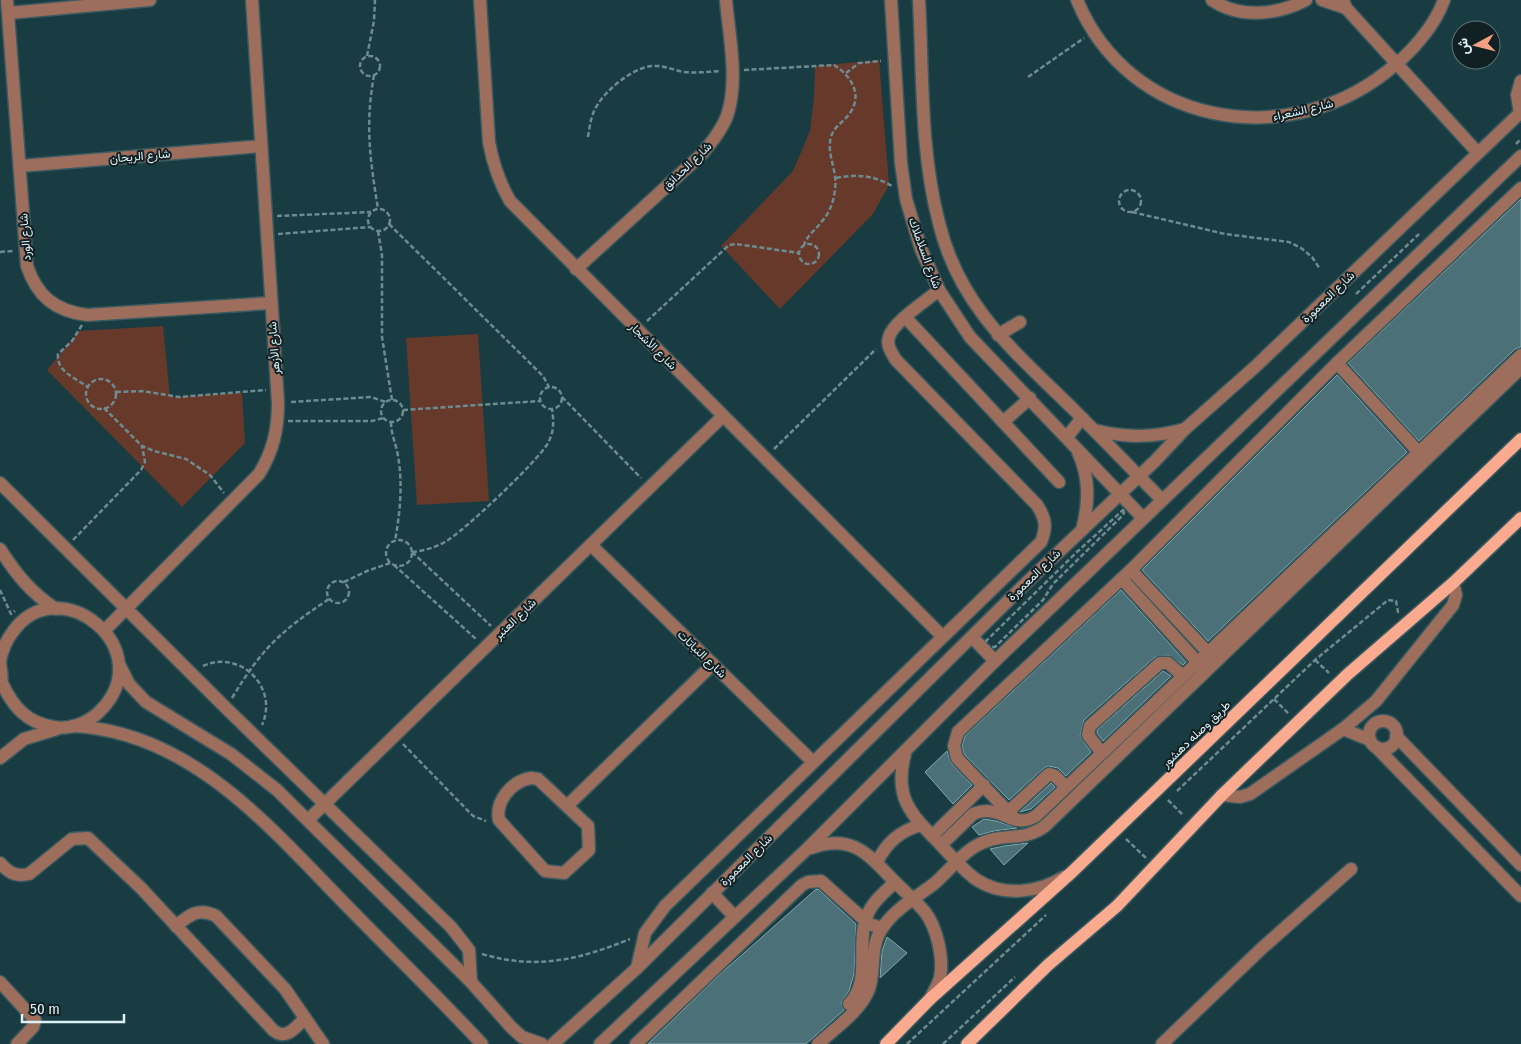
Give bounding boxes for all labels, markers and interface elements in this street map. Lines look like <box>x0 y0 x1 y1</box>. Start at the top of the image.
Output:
north arrow <box>1451 20 1501 70</box>
text: ش <box>1454 37 1473 56</box>
street label: شارع الشعراء <box>1271 96 1335 126</box>
street label: شارع الحدائق <box>660 139 716 194</box>
street label: شارع الريحان <box>109 146 171 168</box>
street label: شارع الورد <box>16 213 36 261</box>
street label: شارع السلاملاك <box>904 215 944 291</box>
street label: شارع المعمورة <box>1299 268 1359 327</box>
street label: شارع الأشجار <box>624 319 680 374</box>
street label: شارع الأزهر <box>265 321 285 376</box>
street label: شارع المعمورة <box>1005 546 1065 605</box>
street label: شارع العنبر <box>490 596 540 645</box>
street label: شارع النباتات <box>673 627 729 682</box>
street label: طريق وصله دهشور <box>1158 698 1234 772</box>
street label: شارع المعمورة <box>717 831 776 890</box>
scale bar <box>22 992 125 1024</box>
text: 50 m <box>30 1000 60 1018</box>

